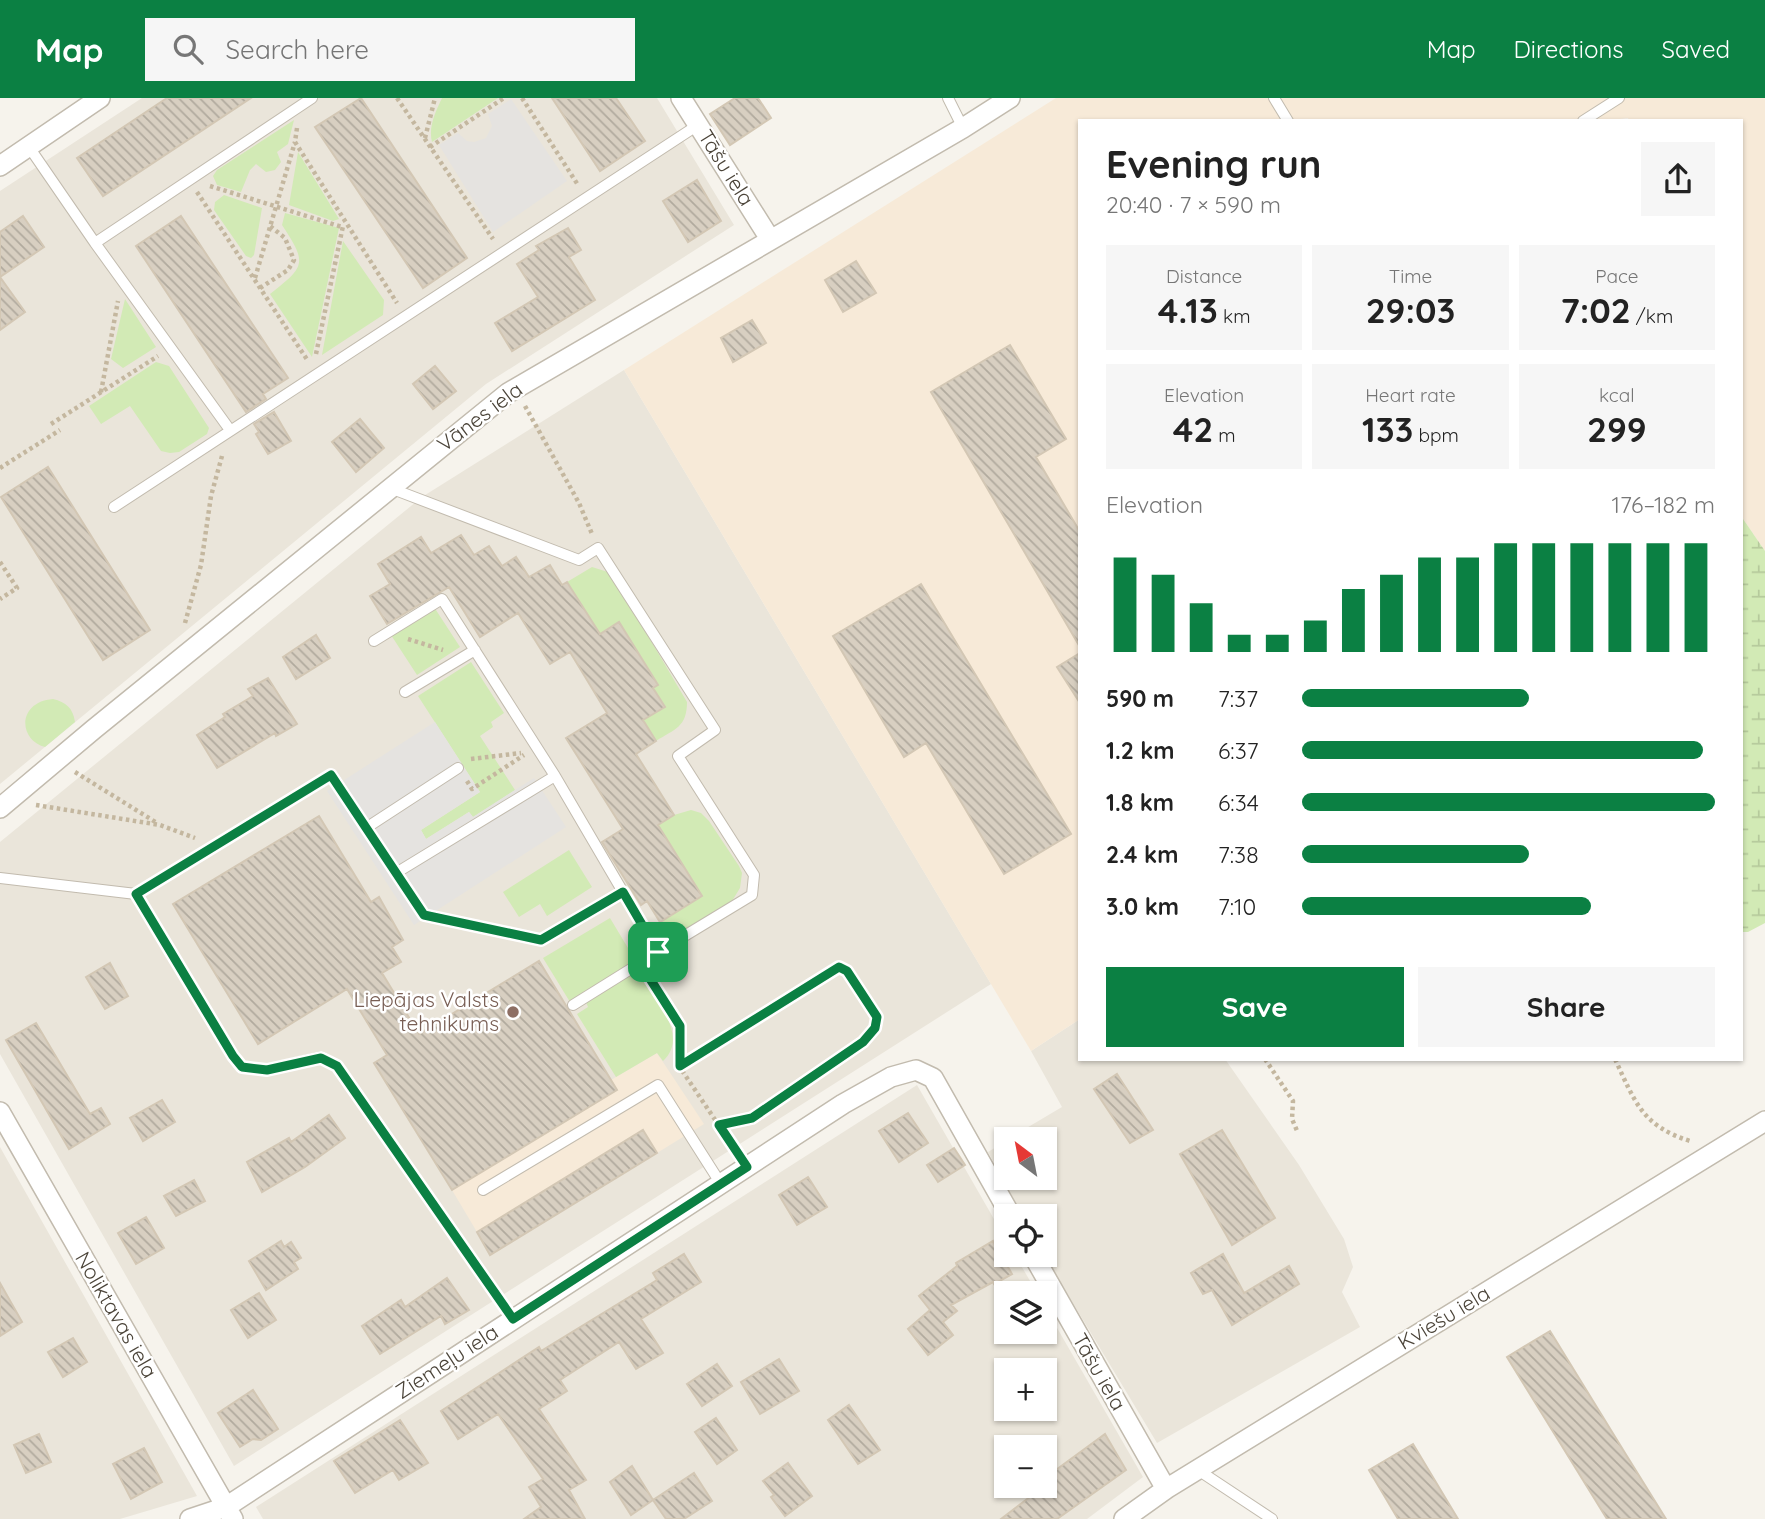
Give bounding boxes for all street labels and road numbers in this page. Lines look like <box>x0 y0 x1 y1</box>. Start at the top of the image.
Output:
street label: Tāšu iela <box>693 125 760 210</box>
street label: Vānes iela <box>432 376 527 457</box>
street label: Noliktavas iela <box>70 1247 163 1382</box>
street label: Kviešu iela <box>1393 1279 1494 1355</box>
street label: Ziemeļu iela <box>390 1318 503 1404</box>
street label: Tāšu iela <box>1067 1328 1132 1415</box>

